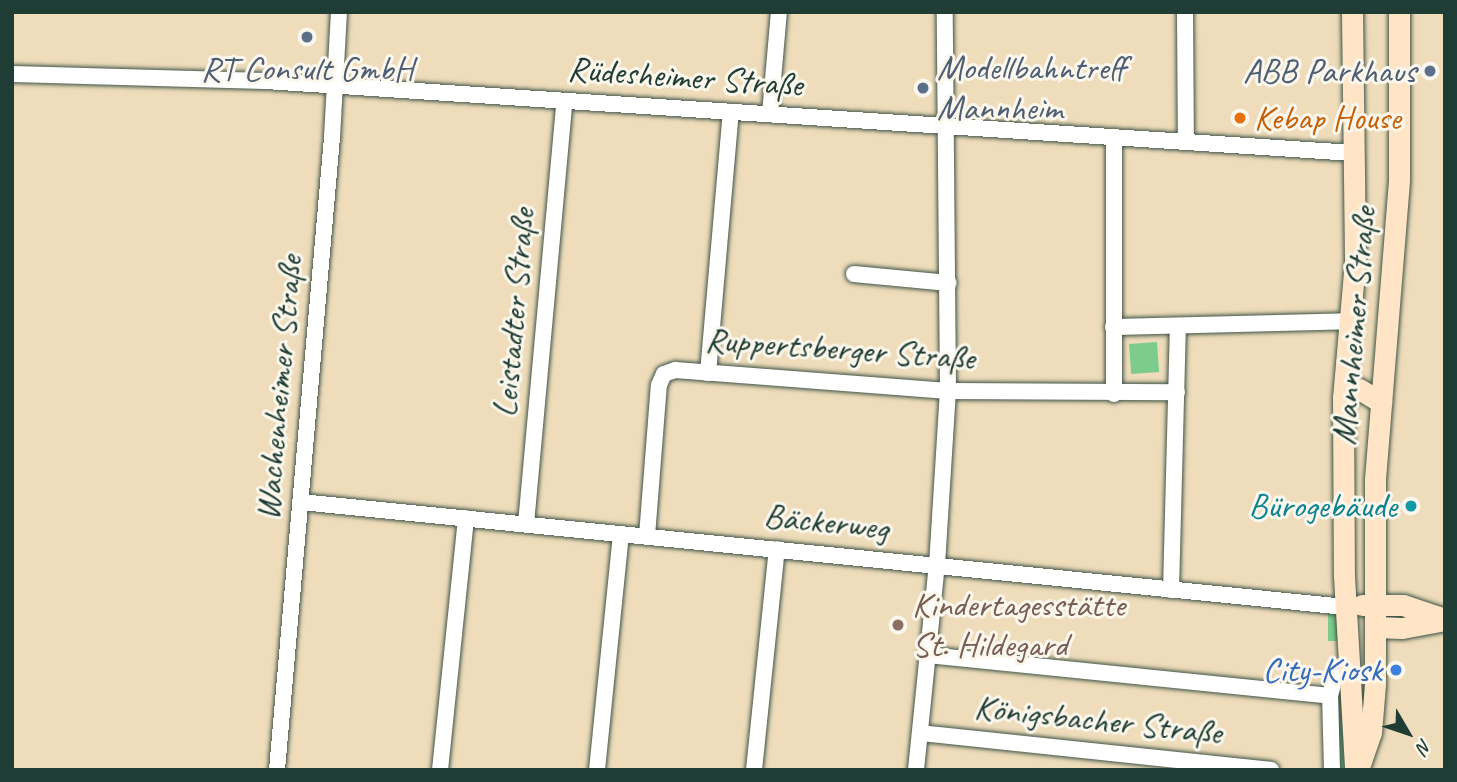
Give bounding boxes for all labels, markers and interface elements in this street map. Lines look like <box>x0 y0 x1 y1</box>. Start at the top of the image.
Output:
marker: RT Consult GmbH <box>299 29 315 45</box>
place label: Modellbahntreff Mannheim <box>937 47 1126 129</box>
place label: RT Consult GmbH <box>202 48 412 90</box>
street label: Rüdesheimer Straße <box>565 48 805 106</box>
place label: ABB Parkhaus <box>1244 50 1416 92</box>
marker: ABB Parkhaus <box>1422 63 1438 79</box>
marker: Modellbahntreff Mannheim <box>915 80 931 96</box>
place label: Kebap House <box>1254 97 1401 139</box>
marker: Kebap House <box>1232 110 1248 126</box>
street label: Mannheimer Straße <box>1323 204 1385 448</box>
street label: Leistadter Straße <box>484 206 544 420</box>
street label: Wachenheimer Straße <box>246 253 312 523</box>
street label: Ruppertsberger Straße <box>703 319 977 379</box>
place label: Bürogebäude <box>1248 485 1397 527</box>
street label: Bäckerweg <box>762 495 890 549</box>
marker: Bürogebäude <box>1403 498 1419 514</box>
place label: Kindertagesstätte St. Hildegard <box>912 584 1125 666</box>
marker: Kindertagesstätte St. Hildegard <box>890 617 906 633</box>
place label: City-Kiosk <box>1263 649 1382 691</box>
marker: City-Kiosk <box>1388 662 1404 678</box>
street label: Königsbacher Straße <box>972 686 1224 754</box>
north arrow <box>1373 698 1443 768</box>
text: N <box>1411 734 1437 758</box>

